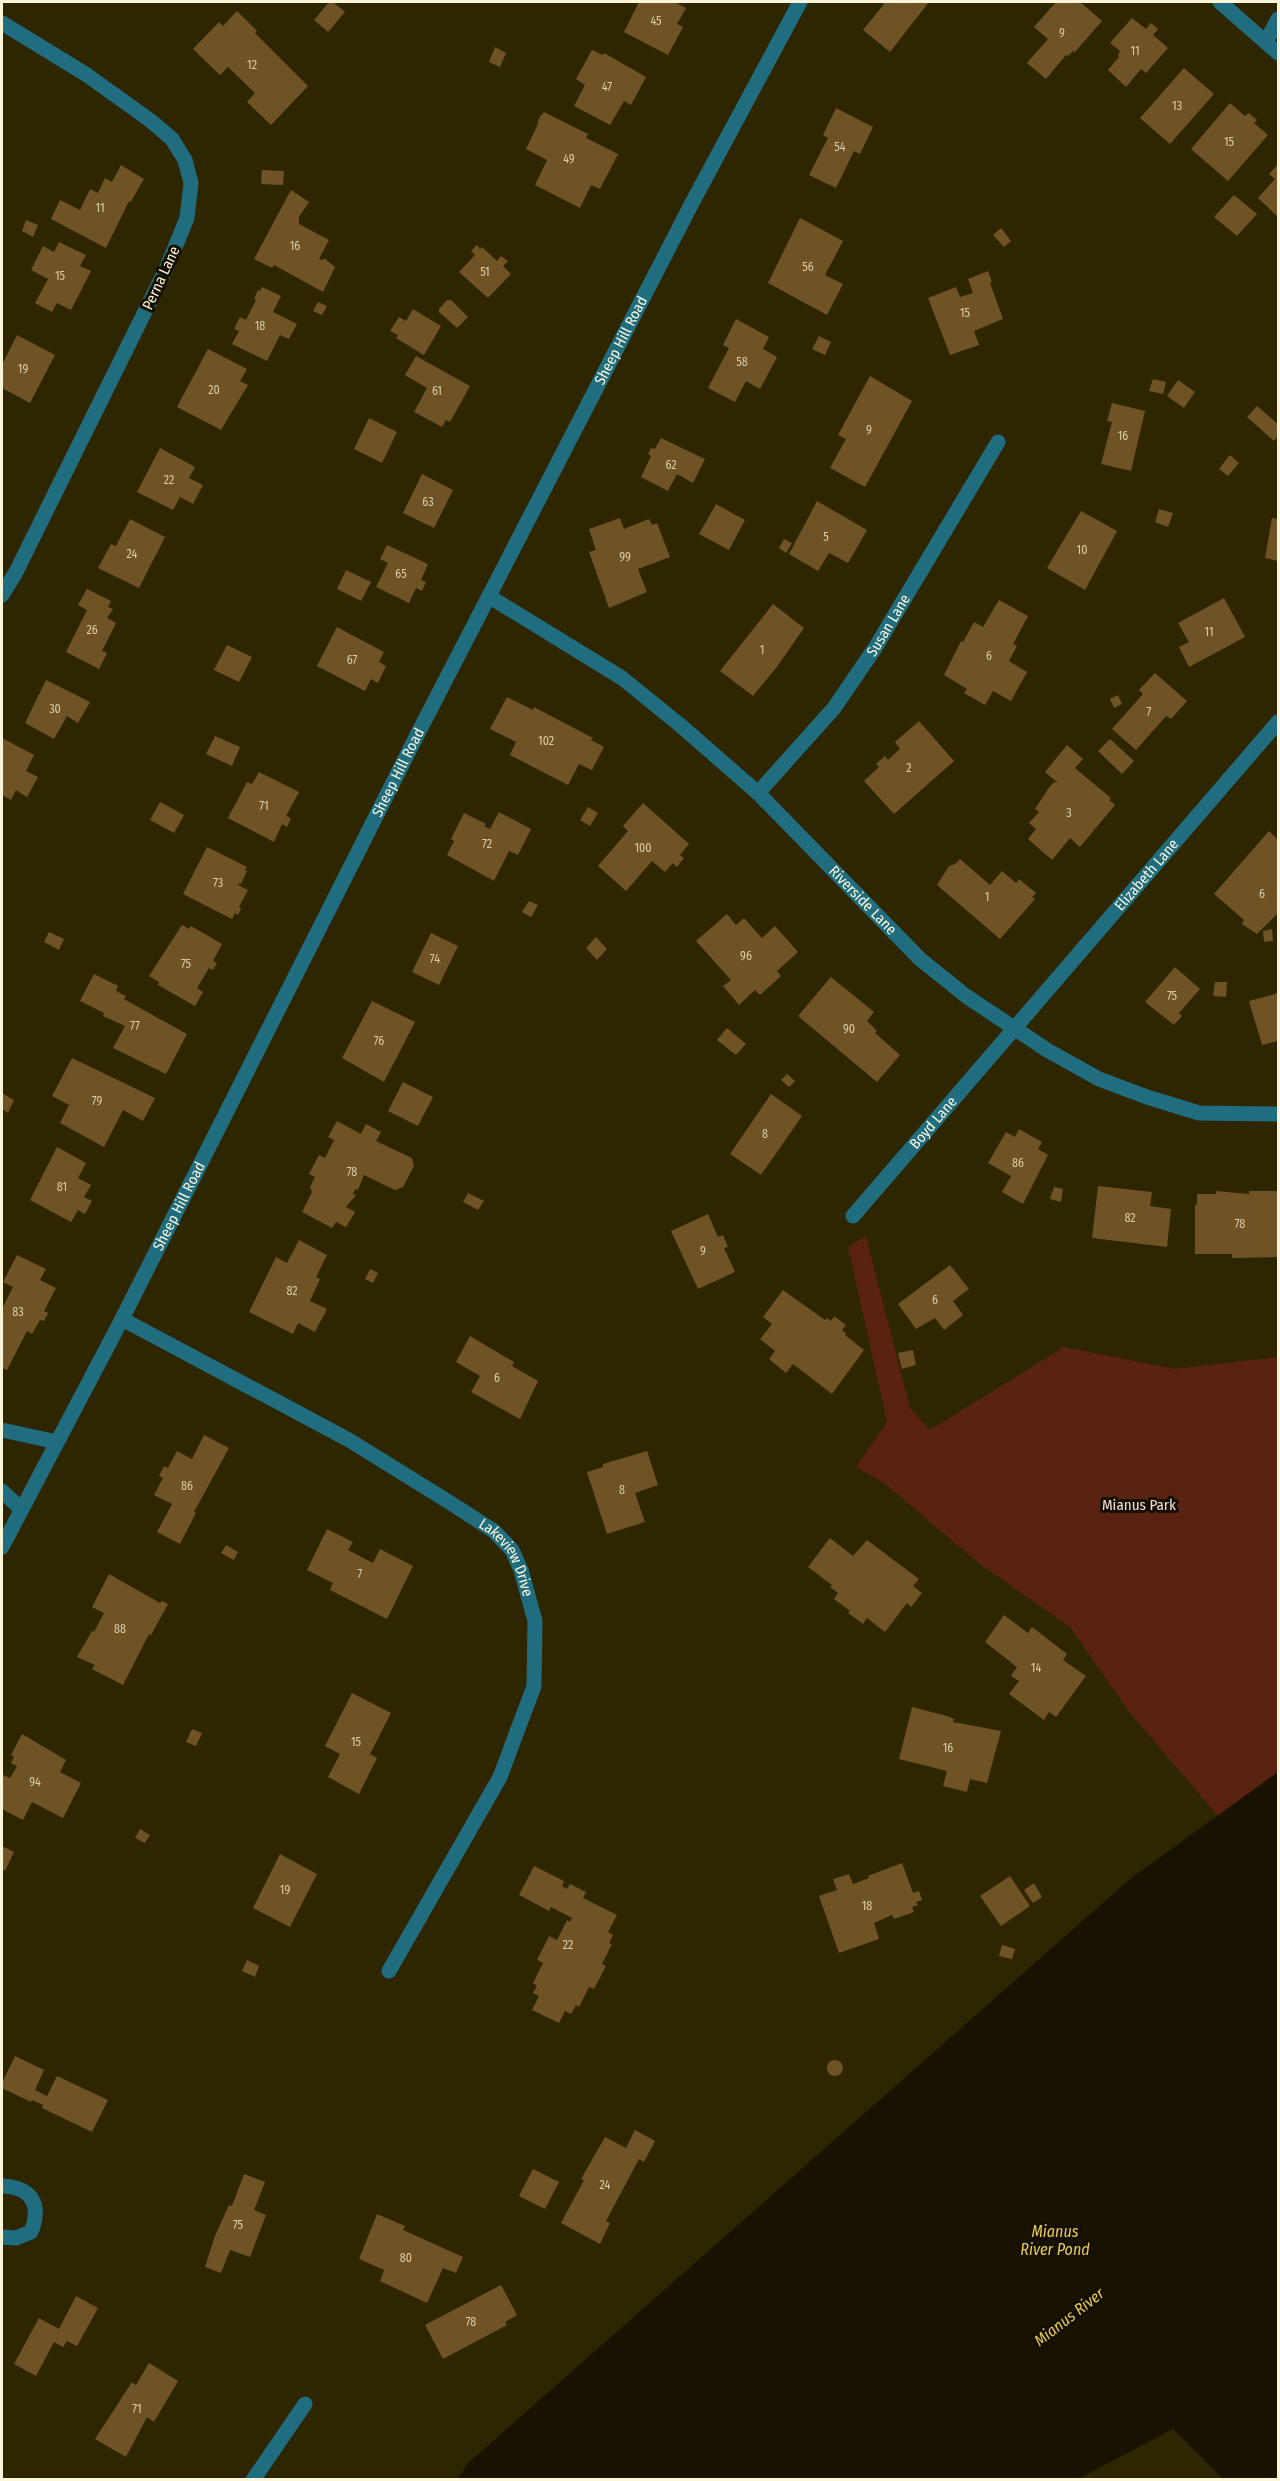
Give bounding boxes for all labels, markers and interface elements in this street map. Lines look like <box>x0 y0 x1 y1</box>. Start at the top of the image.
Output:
house number: 45 <box>650 14 662 28</box>
house number: 9 <box>1059 26 1065 40</box>
house number: 11 <box>1130 44 1140 58</box>
house number: 12 <box>247 58 257 72</box>
house number: 47 <box>602 80 612 94</box>
house number: 13 <box>1172 99 1182 113</box>
house number: 15 <box>1224 135 1235 149</box>
house number: 54 <box>834 140 846 154</box>
house number: 49 <box>563 152 575 166</box>
house number: 11 <box>95 201 105 215</box>
house number: 16 <box>290 239 300 253</box>
street label: Perna Lane <box>138 243 184 313</box>
house number: 56 <box>802 260 814 274</box>
house number: 51 <box>480 265 490 279</box>
house number: 15 <box>55 269 66 283</box>
street label: Sheep Hill Road <box>591 293 651 388</box>
house number: 15 <box>960 306 971 320</box>
house number: 18 <box>255 319 265 333</box>
house number: 58 <box>736 355 748 369</box>
house number: 19 <box>18 362 28 376</box>
house number: 20 <box>208 383 220 397</box>
house number: 61 <box>432 384 442 398</box>
house number: 9 <box>866 423 872 437</box>
house number: 16 <box>1118 429 1128 443</box>
house number: 62 <box>665 458 677 472</box>
house number: 22 <box>164 473 174 487</box>
house number: 63 <box>422 495 434 509</box>
house number: 5 <box>823 530 829 544</box>
house number: 10 <box>1077 543 1087 557</box>
house number: 24 <box>127 547 138 561</box>
house number: 99 <box>619 550 631 564</box>
house number: 65 <box>395 567 407 581</box>
street label: Susan Lane <box>863 591 914 660</box>
house number: 26 <box>86 623 98 637</box>
house number: 11 <box>1204 625 1214 639</box>
house number: 1 <box>760 643 764 657</box>
house number: 6 <box>986 649 992 663</box>
house number: 67 <box>347 653 357 667</box>
house number: 30 <box>49 702 61 716</box>
house number: 7 <box>1147 705 1152 719</box>
street label: Sheep Hill Road <box>368 725 428 820</box>
house number: 102 <box>538 734 554 748</box>
house number: 2 <box>906 761 912 775</box>
house number: 71 <box>259 799 269 813</box>
house number: 3 <box>1066 806 1072 820</box>
street label: Elizabeth Lane <box>1111 835 1182 914</box>
house number: 72 <box>482 837 492 851</box>
house number: 100 <box>634 841 652 855</box>
street label: Riverside Lane <box>825 862 900 939</box>
house number: 73 <box>213 876 223 890</box>
house number: 6 <box>1259 887 1265 901</box>
house number: 1 <box>985 890 989 904</box>
house number: 96 <box>740 949 752 963</box>
house number: 74 <box>430 952 440 966</box>
house number: 75 <box>181 957 192 971</box>
house number: 75 <box>1167 989 1178 1003</box>
house number: 77 <box>130 1019 140 1033</box>
house number: 90 <box>843 1022 855 1036</box>
house number: 76 <box>374 1034 384 1048</box>
street label: Boyd Lane <box>906 1093 961 1153</box>
house number: 79 <box>92 1094 102 1108</box>
house number: 8 <box>762 1127 768 1141</box>
house number: 86 <box>1012 1156 1024 1170</box>
street label: Sheep Hill Road <box>149 1159 209 1254</box>
house number: 78 <box>347 1165 357 1179</box>
house number: 81 <box>57 1180 67 1194</box>
house number: 82 <box>1124 1211 1136 1225</box>
house number: 78 <box>1235 1217 1245 1231</box>
house number: 9 <box>700 1244 706 1258</box>
house number: 82 <box>286 1284 298 1298</box>
house number: 6 <box>932 1293 938 1307</box>
house number: 83 <box>12 1305 24 1319</box>
house number: 6 <box>494 1371 500 1385</box>
house number: 86 <box>181 1479 193 1493</box>
house number: 8 <box>619 1483 625 1497</box>
park label: Mianus Park <box>1102 1496 1176 1514</box>
street label: Lakeview Drive <box>476 1515 537 1598</box>
house number: 7 <box>358 1567 363 1581</box>
house number: 88 <box>114 1622 126 1636</box>
house number: 14 <box>1031 1661 1041 1675</box>
house number: 15 <box>351 1735 362 1749</box>
house number: 16 <box>943 1741 953 1755</box>
house number: 94 <box>29 1775 41 1789</box>
house number: 19 <box>280 1883 290 1897</box>
house number: 18 <box>862 1899 872 1913</box>
house number: 22 <box>563 1938 573 1952</box>
house number: 24 <box>600 2178 611 2192</box>
house number: 75 <box>233 2218 244 2232</box>
water label: Mianus River Pond <box>1020 2222 1090 2259</box>
house number: 80 <box>400 2251 412 2265</box>
water label: Mianus River <box>1030 2283 1108 2350</box>
house number: 78 <box>466 2315 476 2329</box>
house number: 71 <box>132 2402 142 2416</box>

